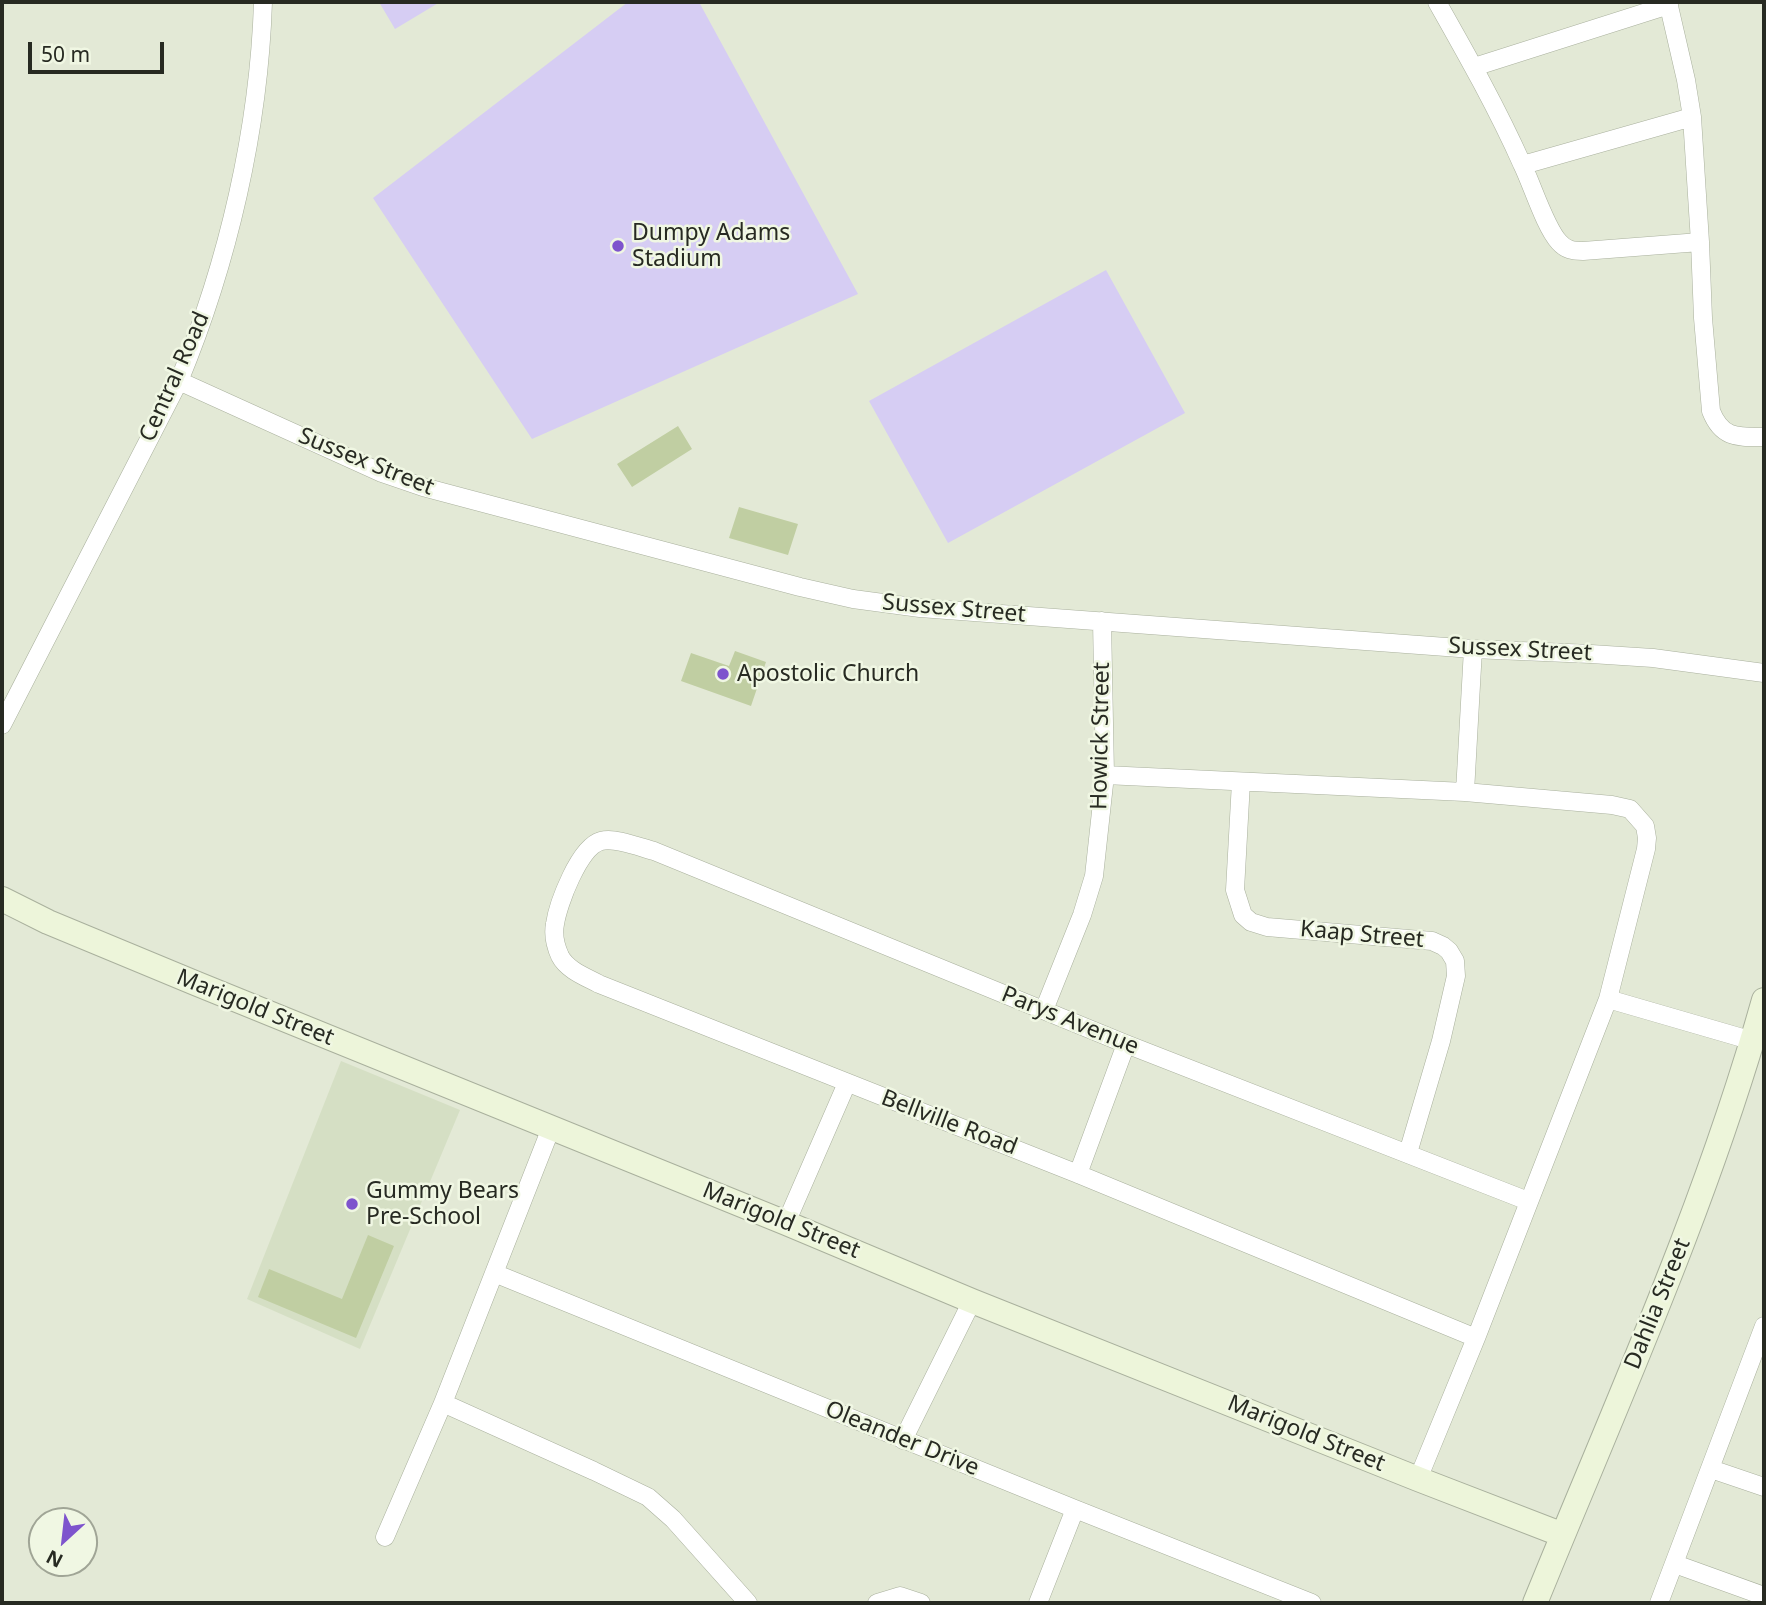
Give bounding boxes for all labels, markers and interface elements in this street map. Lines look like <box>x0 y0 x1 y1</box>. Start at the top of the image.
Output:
scale bar <box>32 28 168 72</box>
text: 50 m <box>41 40 90 68</box>
place label: Dumpy Adams Stadium <box>632 219 790 273</box>
marker: Dumpy Adams Stadium <box>610 238 626 254</box>
street label: Central Road <box>134 308 216 446</box>
street label: Sussex Street <box>294 422 438 502</box>
street label: Sussex Street <box>881 589 1027 629</box>
street label: Sussex Street <box>1448 632 1592 668</box>
place label: Apostolic Church <box>737 660 919 688</box>
street label: Howick Street <box>1086 662 1116 810</box>
marker: Apostolic Church <box>715 666 731 682</box>
street label: Kaap Street <box>1299 916 1425 954</box>
street label: Marigold Street <box>172 964 338 1052</box>
street label: Parys Avenue <box>997 981 1143 1061</box>
street label: Bellville Road <box>877 1084 1021 1162</box>
place label: Gummy Bears Pre-School <box>366 1177 519 1231</box>
street label: Marigold Street <box>698 1177 864 1265</box>
marker: Gummy Bears Pre-School <box>344 1196 360 1212</box>
street label: Dahlia Street <box>1619 1234 1697 1374</box>
street label: Marigold Street <box>1223 1390 1389 1478</box>
street label: Oleander Drive <box>821 1396 983 1482</box>
north arrow <box>28 1507 98 1577</box>
text: N <box>42 1544 67 1574</box>

